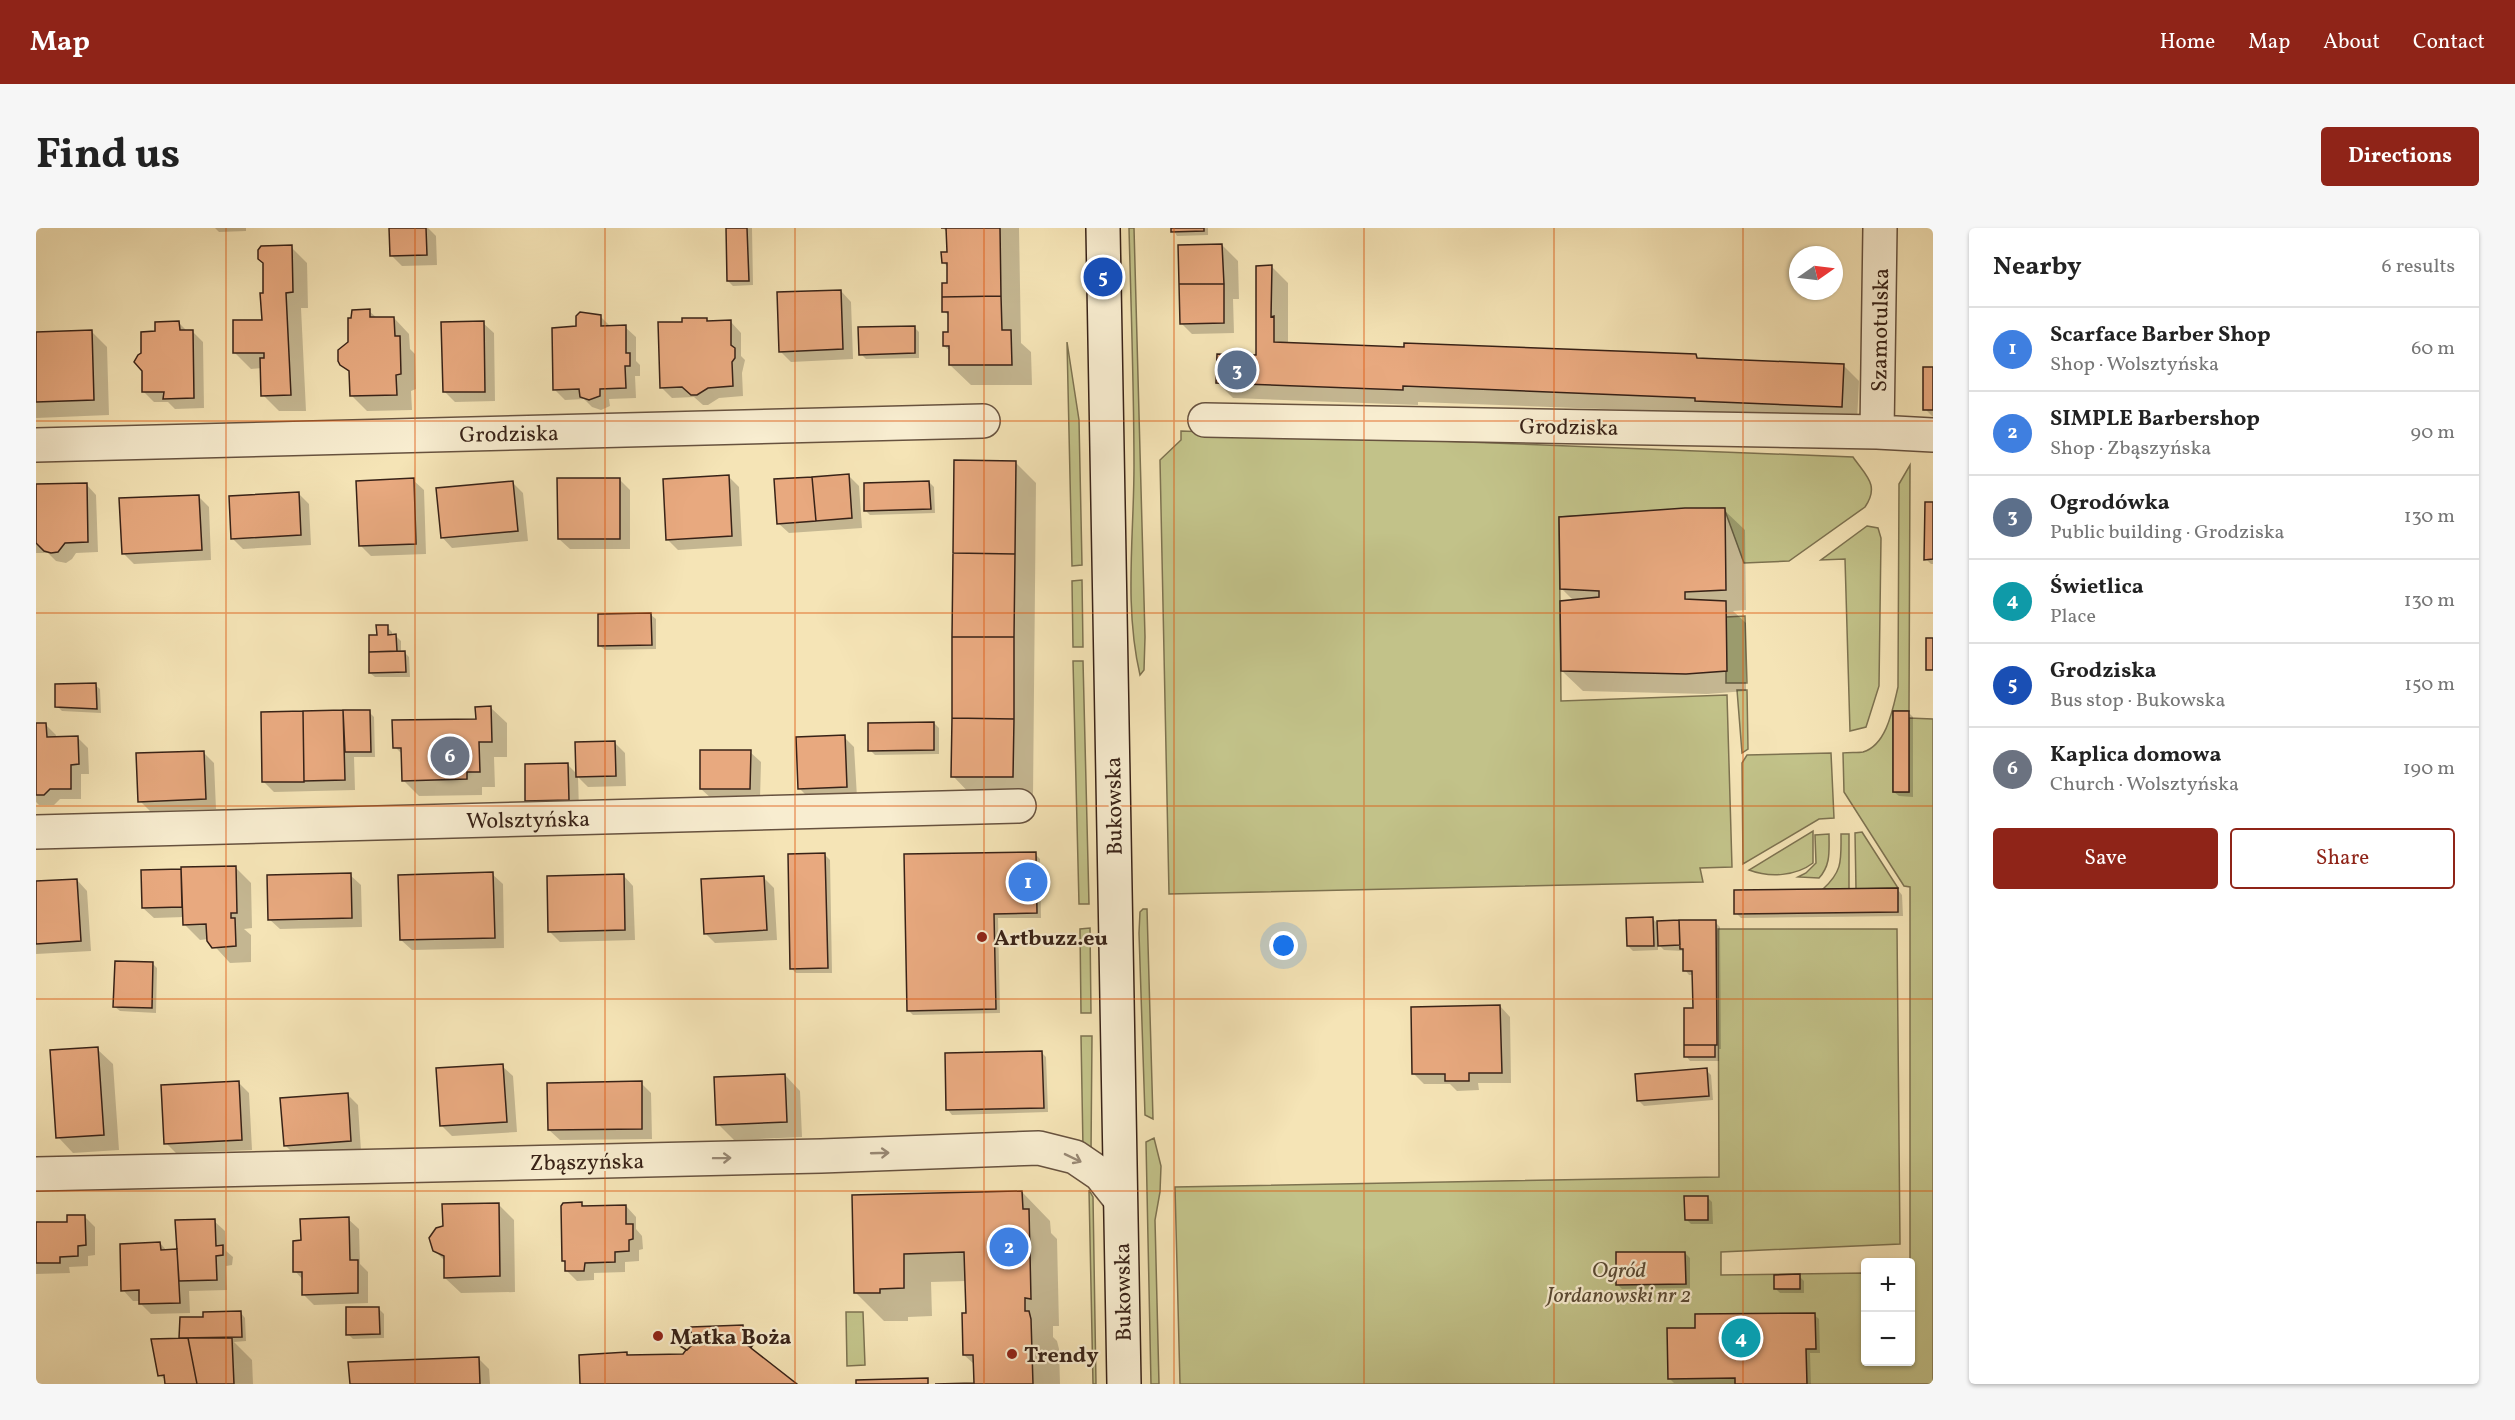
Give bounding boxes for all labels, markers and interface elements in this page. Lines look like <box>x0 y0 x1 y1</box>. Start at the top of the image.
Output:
text: Map <box>30 23 90 62</box>
text: Home <box>2160 28 2215 57</box>
text: Map <box>2248 28 2290 57</box>
text: About <box>2323 28 2380 57</box>
text: Contact <box>2413 28 2485 57</box>
text: Find us <box>36 127 180 186</box>
button: Directions <box>2321 127 2479 186</box>
north arrow <box>1789 246 1843 300</box>
text: Nearby <box>1993 249 2082 285</box>
text: 6 results <box>2382 253 2455 281</box>
pin: 5 <box>1084 254 1122 300</box>
street label: Szamotulska <box>1865 268 1898 392</box>
text: Scarface Barber Shop <box>2050 320 2271 351</box>
text: 1 <box>2008 335 2017 363</box>
text: 60 m <box>2411 335 2455 363</box>
pin: 3 <box>1218 348 1256 392</box>
text: Shop · Wolsztyńska <box>2050 351 2219 379</box>
text: SIMPLE Barbershop <box>2050 404 2260 435</box>
street label: Grodziska <box>1519 412 1619 445</box>
street label: Grodziska <box>459 419 559 452</box>
text: 2 <box>2007 419 2018 447</box>
text: 90 m <box>2411 419 2455 447</box>
text: Shop · Zbąszyńska <box>2050 435 2211 463</box>
text: Ogrodówka <box>2050 488 2170 519</box>
text: 3 <box>2007 503 2018 531</box>
text: 130 m <box>2404 503 2455 531</box>
text: Public building · Grodziska <box>2050 519 2285 547</box>
text: Świetlica <box>2050 572 2144 603</box>
text: 4 <box>2006 587 2019 615</box>
text: 130 m <box>2404 587 2455 615</box>
text: Place <box>2050 603 2096 631</box>
text: Grodziska <box>2050 656 2157 687</box>
text: 5 <box>2008 671 2017 699</box>
text: 150 m <box>2404 671 2455 699</box>
text: Bus stop · Bukowska <box>2050 687 2225 715</box>
pin: 6 <box>430 734 470 778</box>
text: Kaplica domowa <box>2050 740 2221 771</box>
text: 6 <box>2007 755 2018 783</box>
text: 190 m <box>2403 755 2455 783</box>
street label: Bukowska <box>1099 756 1132 856</box>
text: Church · Wolsztyńska <box>2050 771 2239 799</box>
street label: Wolsztyńska <box>466 805 590 838</box>
button: Save <box>1993 828 2218 889</box>
button: Share <box>2230 828 2455 889</box>
pin: 1 <box>1008 860 1048 904</box>
place label: Artbuzz.eu <box>994 924 1108 955</box>
marker: Artbuzz.eu <box>975 930 989 944</box>
your location <box>1269 931 1298 960</box>
street label: Zbąszyńska <box>529 1147 645 1180</box>
one-way arrow <box>869 1148 889 1159</box>
one-way arrow <box>712 1152 732 1164</box>
one-way arrow <box>1064 1152 1082 1164</box>
pin: 2 <box>990 1224 1028 1270</box>
street label: Bukowska <box>1108 1242 1141 1342</box>
park label: Ogród Jordanowski nr 2 <box>1545 1256 1691 1312</box>
map controls <box>1861 1258 1915 1366</box>
button: + <box>1861 1258 1915 1312</box>
button: − <box>1861 1312 1915 1366</box>
pin: 4 <box>1722 1316 1760 1360</box>
place label: Matka Boża <box>670 1323 792 1354</box>
marker: Matka Boża <box>651 1329 665 1343</box>
place label: Trendy <box>1024 1341 1099 1372</box>
marker: Trendy <box>1005 1347 1019 1361</box>

